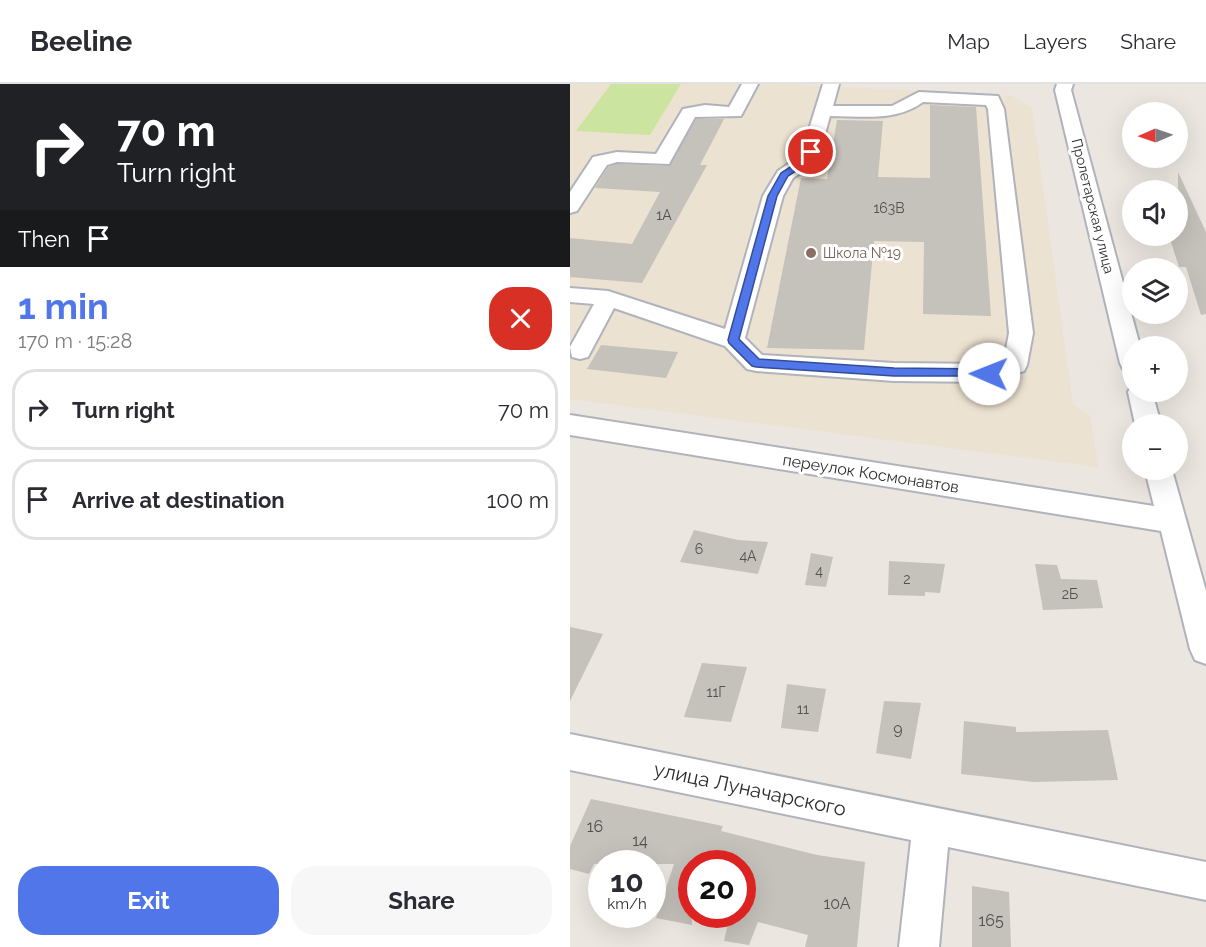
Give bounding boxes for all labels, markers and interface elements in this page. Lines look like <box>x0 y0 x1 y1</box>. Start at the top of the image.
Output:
text: Beeline <box>30 25 132 58</box>
text: Map <box>947 29 990 54</box>
text: Layers <box>1023 29 1087 54</box>
text: Share <box>1120 29 1176 54</box>
north arrow <box>1122 102 1188 168</box>
map controls <box>1122 102 1188 480</box>
text: 70 m <box>117 107 216 156</box>
icon: right <box>18 108 96 186</box>
pin <box>785 126 836 177</box>
icon: arrive <box>794 135 827 168</box>
street label: Пролетарская улица <box>1068 137 1118 275</box>
text: Turn right <box>117 157 236 188</box>
button: sound <box>1122 180 1188 246</box>
house number: 163В <box>873 200 905 216</box>
house number: 1А <box>656 207 672 223</box>
icon: arrive <box>82 222 115 255</box>
text: Then <box>18 226 70 252</box>
place label: Школа №19 <box>823 245 901 261</box>
marker: Школа №19 <box>804 246 818 260</box>
button: layers <box>1122 258 1188 324</box>
text: 1 min <box>18 285 109 327</box>
button: close <box>489 287 552 350</box>
text: 170 m · 15:28 <box>18 329 132 353</box>
button: + <box>1122 336 1188 402</box>
position arrow <box>957 342 1021 406</box>
icon: right <box>21 393 54 426</box>
text: Turn right <box>72 397 175 423</box>
text: 70 m <box>498 397 549 423</box>
button: − <box>1122 414 1188 480</box>
street label: переулок Космонавтов <box>781 450 960 497</box>
icon: arrive <box>21 483 54 516</box>
text: Arrive at destination <box>72 487 285 513</box>
text: 100 m <box>487 487 549 513</box>
house number: 6 <box>695 541 703 557</box>
house number: 4А <box>739 548 757 564</box>
house number: 4 <box>815 563 823 579</box>
house number: 2 <box>903 571 911 587</box>
house number: 2Б <box>1062 586 1078 602</box>
house number: 11Г <box>706 684 726 700</box>
house number: 11 <box>797 701 809 717</box>
house number: 9 <box>893 719 903 738</box>
street label: улица Луначарского <box>652 757 848 821</box>
house number: 16 <box>587 817 603 836</box>
house number: 14 <box>632 831 648 850</box>
speed limit sign: 20 <box>678 850 756 928</box>
text: 10 <box>610 864 644 899</box>
button: Exit <box>18 866 279 935</box>
button: Share <box>291 866 552 935</box>
house number: 10А <box>823 894 851 913</box>
text: km/h <box>607 895 647 913</box>
house number: 165 <box>978 911 1004 930</box>

